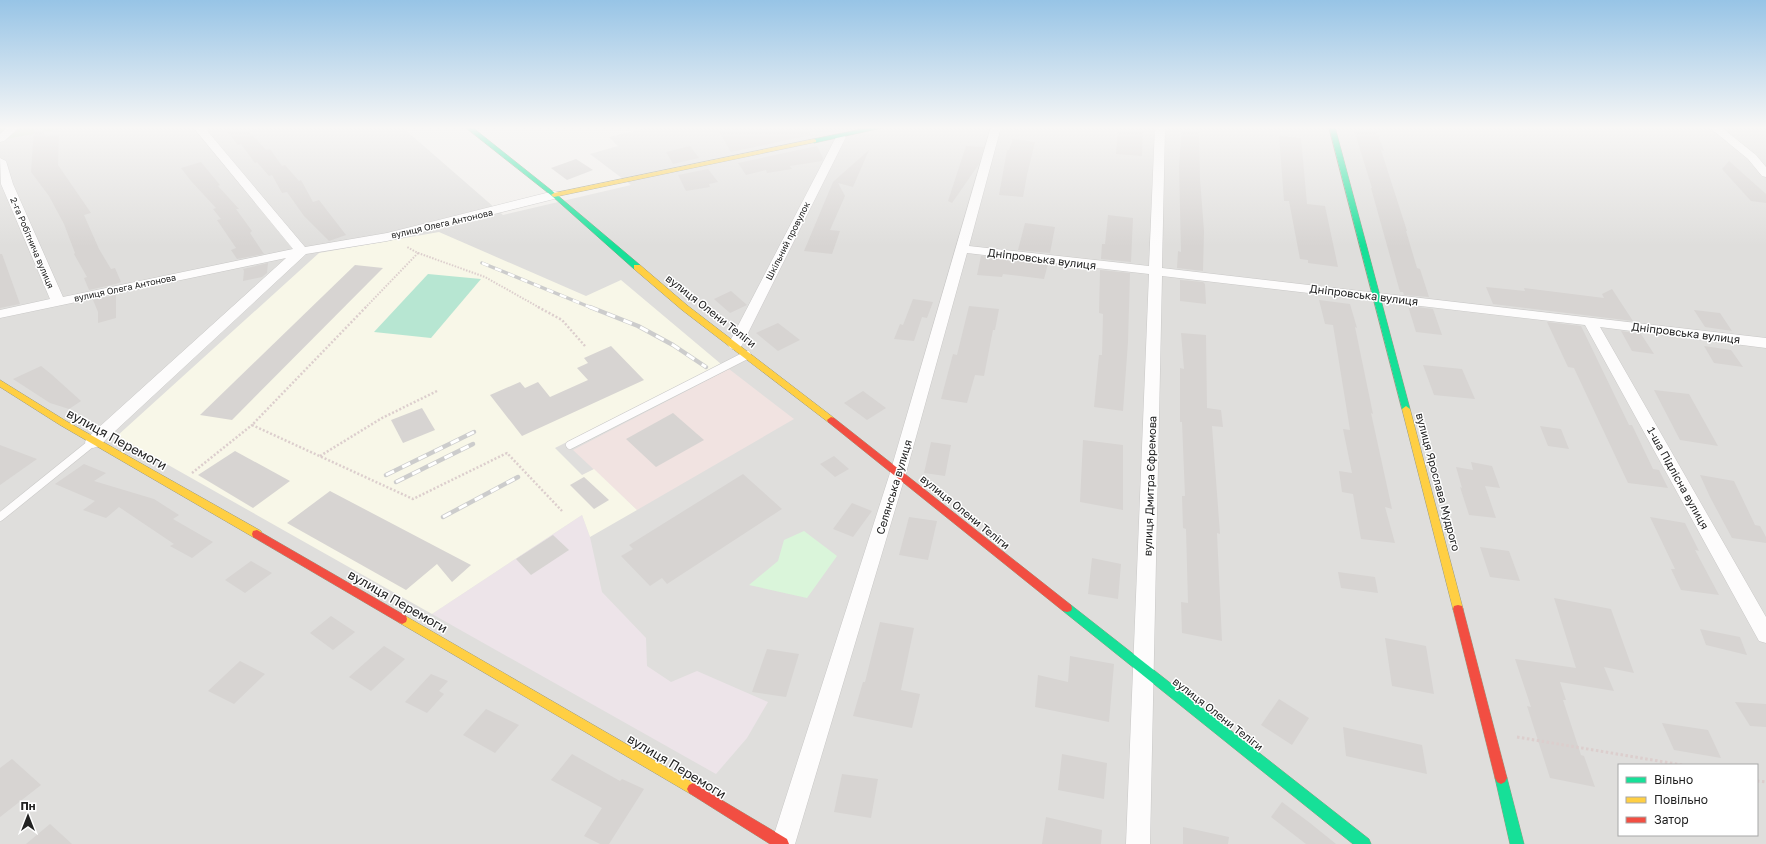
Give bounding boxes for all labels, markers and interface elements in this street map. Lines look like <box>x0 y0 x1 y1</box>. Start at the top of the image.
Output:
street label: 2-га Робітнича вулиця <box>8 196 57 290</box>
street label: Шкільний провулок <box>763 200 812 282</box>
street label: вулиця Олега Антонова <box>390 206 494 241</box>
street label: Дніпровська вулиця <box>987 245 1097 272</box>
street label: вулиця Олега Антонова <box>73 271 177 304</box>
street label: вулиця Олени Теліги <box>664 271 759 350</box>
street label: Дніпровська вулиця <box>1309 281 1419 308</box>
street label: Дніпровська вулиця <box>1631 319 1741 346</box>
street label: вулиця Перемоги <box>64 405 170 473</box>
street label: вулиця Ярослава Мудрого <box>1414 411 1463 553</box>
street label: вулиця Дмитра Єфремова <box>1141 416 1158 556</box>
street label: 1-ша Підлісна вулиця <box>1645 424 1712 531</box>
street label: Селянська вулиця <box>873 438 914 536</box>
street label: вулиця Олени Теліги <box>918 472 1013 552</box>
street label: вулиця Перемоги <box>345 566 451 636</box>
street label: вулиця Олени Теліги <box>1171 674 1266 753</box>
street label: вулиця Перемоги <box>625 730 729 802</box>
legend <box>1618 764 1758 836</box>
text: Вільно <box>1654 772 1693 787</box>
text: Повільно <box>1654 792 1708 807</box>
north arrow <box>8 796 48 836</box>
text: Пн <box>21 799 36 812</box>
text: Затор <box>1654 812 1689 827</box>

